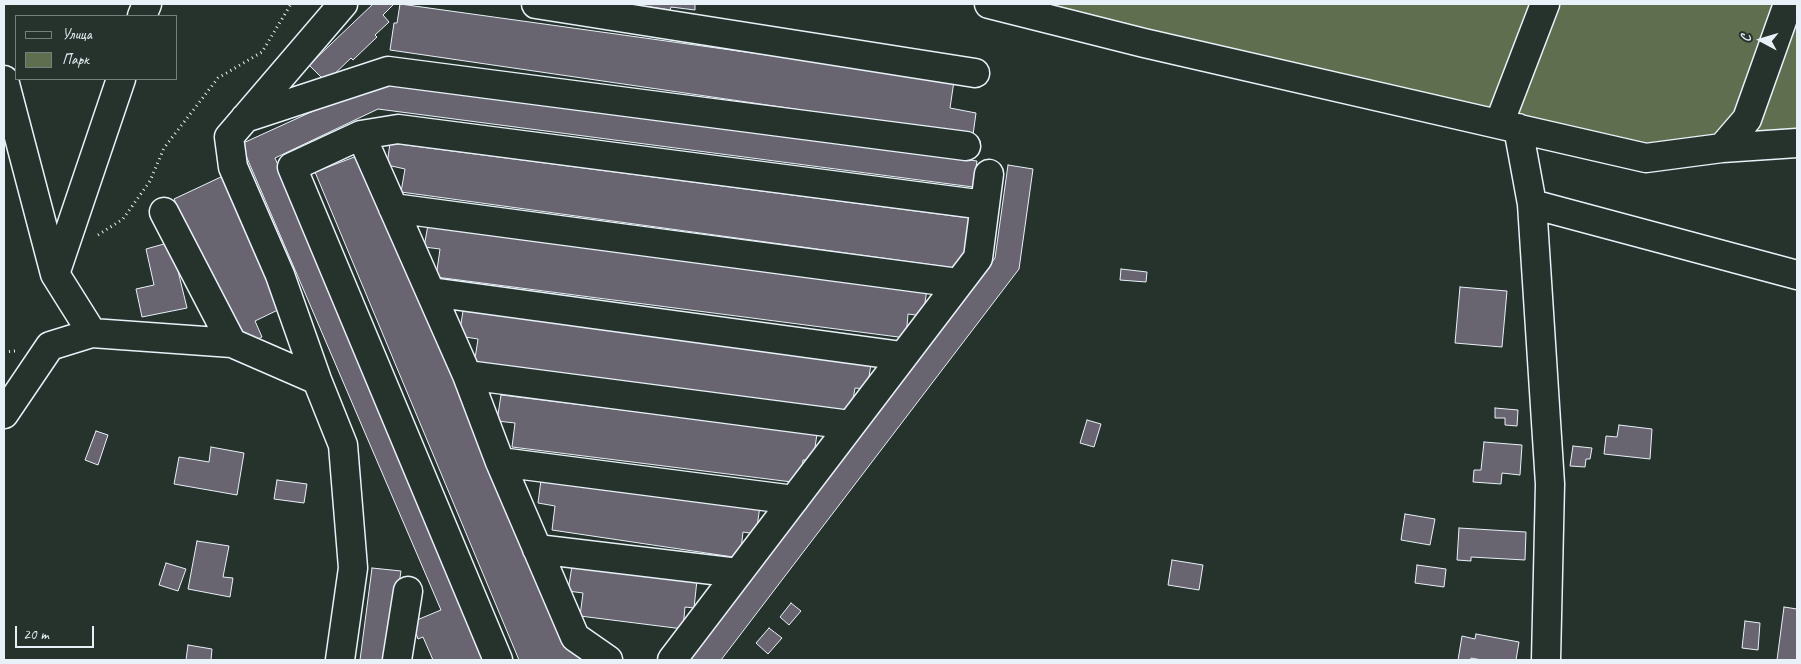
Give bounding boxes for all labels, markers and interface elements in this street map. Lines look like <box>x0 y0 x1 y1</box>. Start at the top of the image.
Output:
legend <box>15 15 178 80</box>
north arrow <box>1736 15 1786 65</box>
text: Улица <box>62 25 92 44</box>
text: С <box>1737 34 1754 43</box>
text: Парк <box>62 50 89 69</box>
scale bar <box>18 616 96 648</box>
text: 20 m <box>23 625 49 644</box>

